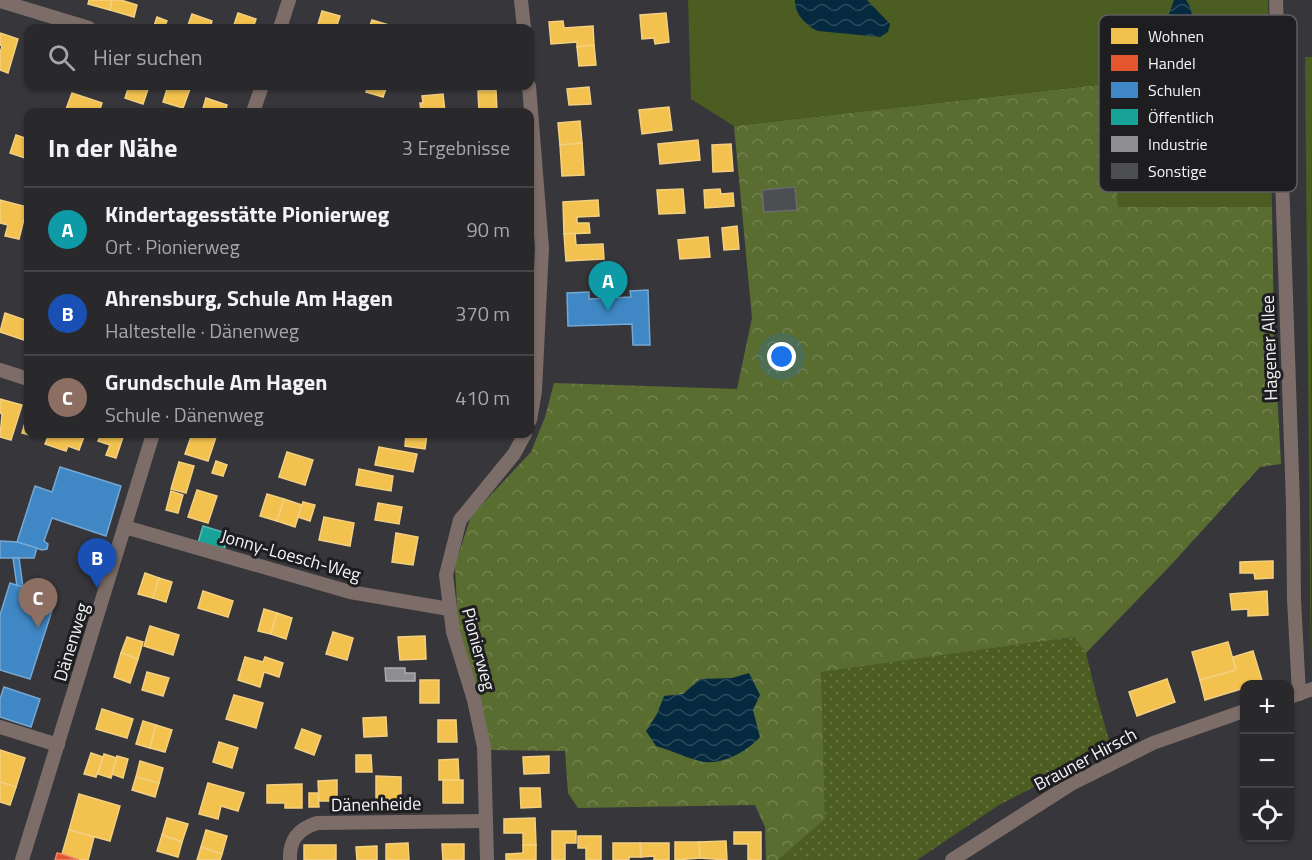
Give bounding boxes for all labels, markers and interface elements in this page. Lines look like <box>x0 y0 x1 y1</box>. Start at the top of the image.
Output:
legend <box>1099 15 1297 192</box>
search box <box>24 24 534 90</box>
text: Wohnen <box>1148 24 1204 48</box>
text: Hier suchen <box>93 40 202 74</box>
icon: search <box>45 41 78 74</box>
text: Handel <box>1148 51 1196 75</box>
text: Schulen <box>1148 78 1201 102</box>
text: Öffentlich <box>1148 105 1214 129</box>
text: In der Nähe <box>48 128 177 167</box>
text: 3 Ergebnisse <box>402 132 510 163</box>
text: Industrie <box>1148 132 1208 156</box>
text: Sonstige <box>1148 159 1207 183</box>
text: Kindertagesstätte Pionierweg <box>105 197 389 231</box>
text: A <box>61 214 74 245</box>
text: 90 m <box>466 214 510 245</box>
text: Ort · Pionierweg <box>105 231 240 262</box>
pin: A <box>588 262 628 311</box>
text: Ahrensburg, Schule Am Hagen <box>105 281 393 315</box>
street label: Hagener Allee <box>1254 295 1284 401</box>
text: B <box>61 298 74 329</box>
text: 370 m <box>455 298 510 329</box>
text: Haltestelle · Dänenweg <box>105 315 299 346</box>
your location <box>767 342 796 371</box>
text: Grundschule Am Hagen <box>105 365 327 399</box>
text: C <box>62 382 73 413</box>
text: 410 m <box>455 382 510 413</box>
text: Schule · Dänenweg <box>105 399 264 430</box>
street label: Jonny-Loesch-Weg <box>218 522 364 588</box>
pin: B <box>78 538 116 588</box>
pin: C <box>18 578 57 628</box>
street label: Dänenweg <box>46 599 96 685</box>
street label: Pionierweg <box>455 604 503 694</box>
map controls <box>1240 680 1294 842</box>
button: + <box>1240 680 1294 734</box>
street label: Brauner Hirsch <box>1029 721 1141 797</box>
button: − <box>1240 734 1294 788</box>
button: locate <box>1240 788 1294 842</box>
street label: Dänenheide <box>331 790 421 818</box>

